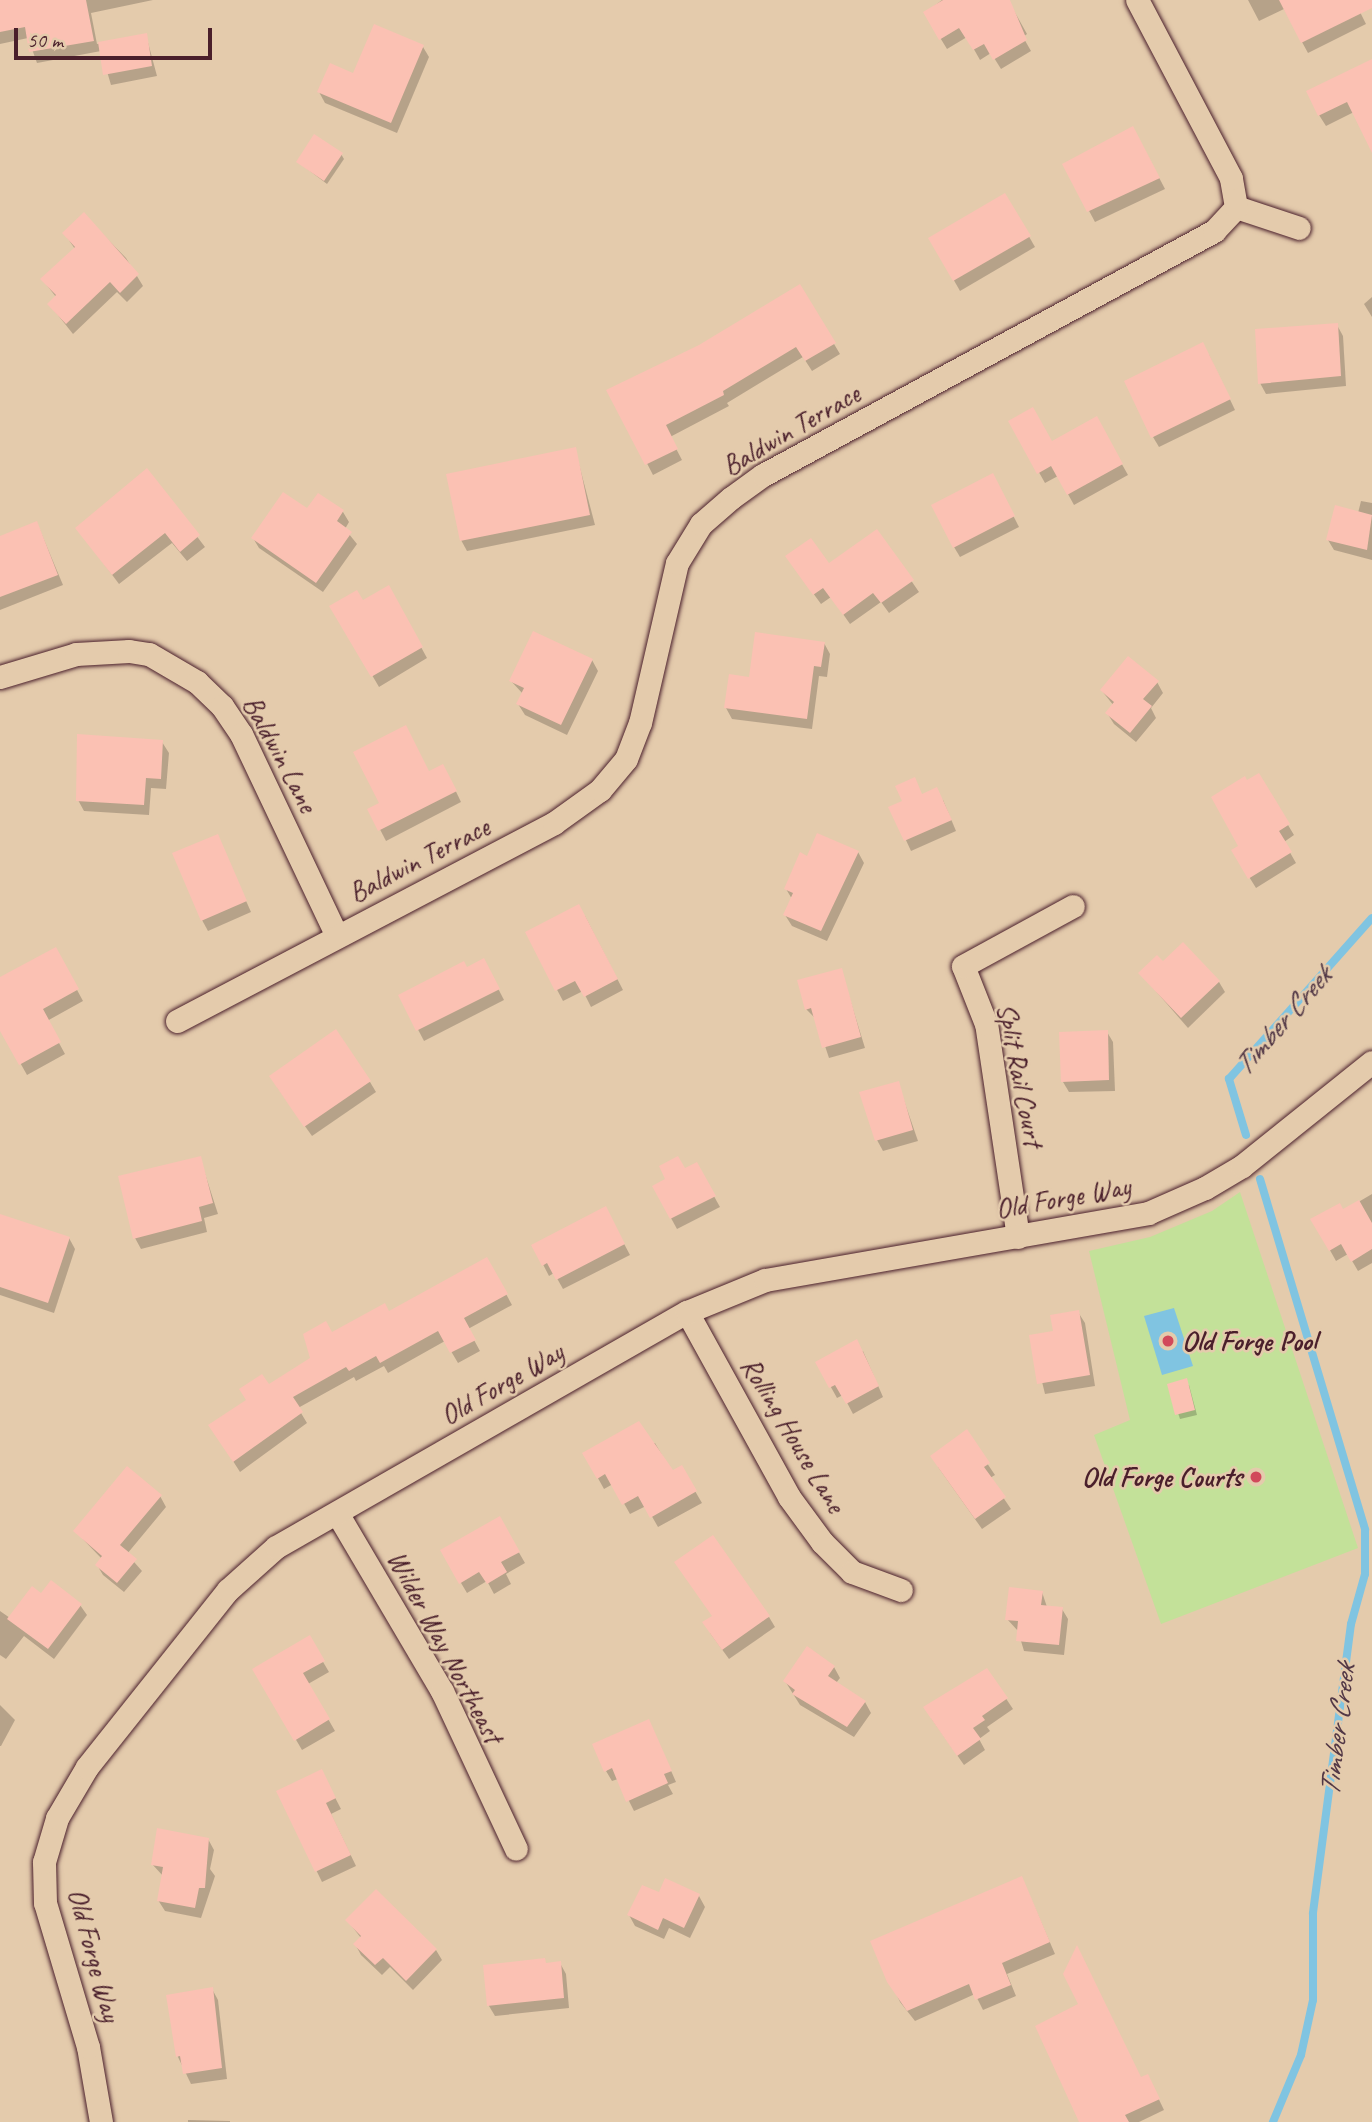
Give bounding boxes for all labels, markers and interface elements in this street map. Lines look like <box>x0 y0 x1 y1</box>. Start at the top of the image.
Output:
scale bar <box>18 14 215 58</box>
text: 50 m <box>27 27 63 53</box>
street label: Baldwin Terrace <box>717 377 865 483</box>
street label: Baldwin Lane <box>235 690 325 818</box>
street label: Baldwin Terrace <box>344 811 494 909</box>
water label: Timber Creek <box>1225 959 1339 1083</box>
street label: Split Rail Court <box>990 1000 1050 1150</box>
street label: Old Forge Way <box>993 1170 1133 1226</box>
place label: Old Forge Pool <box>1182 1324 1316 1358</box>
marker: Old Forge Pool <box>1160 1333 1176 1349</box>
street label: Old Forge Way <box>435 1335 569 1433</box>
street label: Rolling House Lane <box>733 1351 853 1519</box>
place label: Old Forge Courts <box>1082 1460 1242 1494</box>
marker: Old Forge Courts <box>1248 1469 1264 1485</box>
street label: Wilder Way Northeast <box>380 1545 510 1749</box>
water label: Timber Creek <box>1311 1662 1363 1798</box>
street label: Old Forge Way <box>60 1885 128 2025</box>

